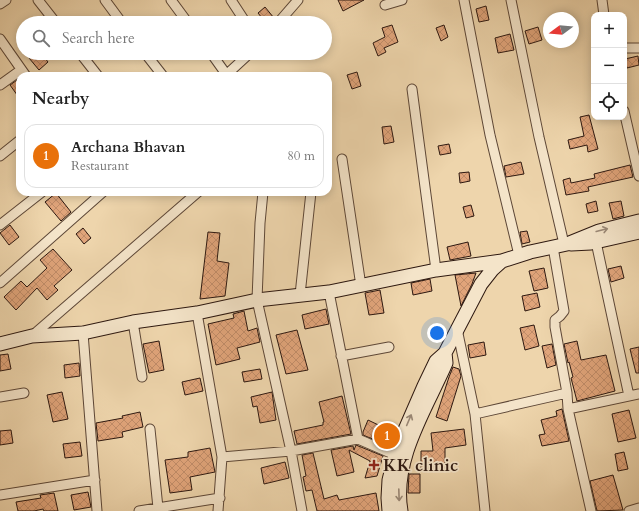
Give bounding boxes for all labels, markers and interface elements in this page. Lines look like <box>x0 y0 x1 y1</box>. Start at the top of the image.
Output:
north arrow <box>543 12 579 48</box>
map controls <box>591 12 627 120</box>
button: + <box>591 12 627 48</box>
search box <box>16 16 332 60</box>
icon: search <box>30 27 52 49</box>
text: Search here <box>62 28 135 48</box>
button: − <box>591 48 627 84</box>
button: locate <box>591 84 627 120</box>
text: Nearby <box>32 87 89 110</box>
text: Archana Bhavan <box>71 137 185 157</box>
text: 1 <box>43 147 49 165</box>
text: 80 m <box>287 147 315 165</box>
text: Restaurant <box>71 157 129 175</box>
one-way arrow <box>595 226 608 233</box>
your location <box>427 323 447 343</box>
one-way arrow <box>406 414 413 426</box>
pin: 1 <box>374 421 400 451</box>
place label: KK clinic <box>383 454 458 477</box>
marker: KK clinic <box>368 459 380 471</box>
one-way arrow <box>395 488 403 501</box>

